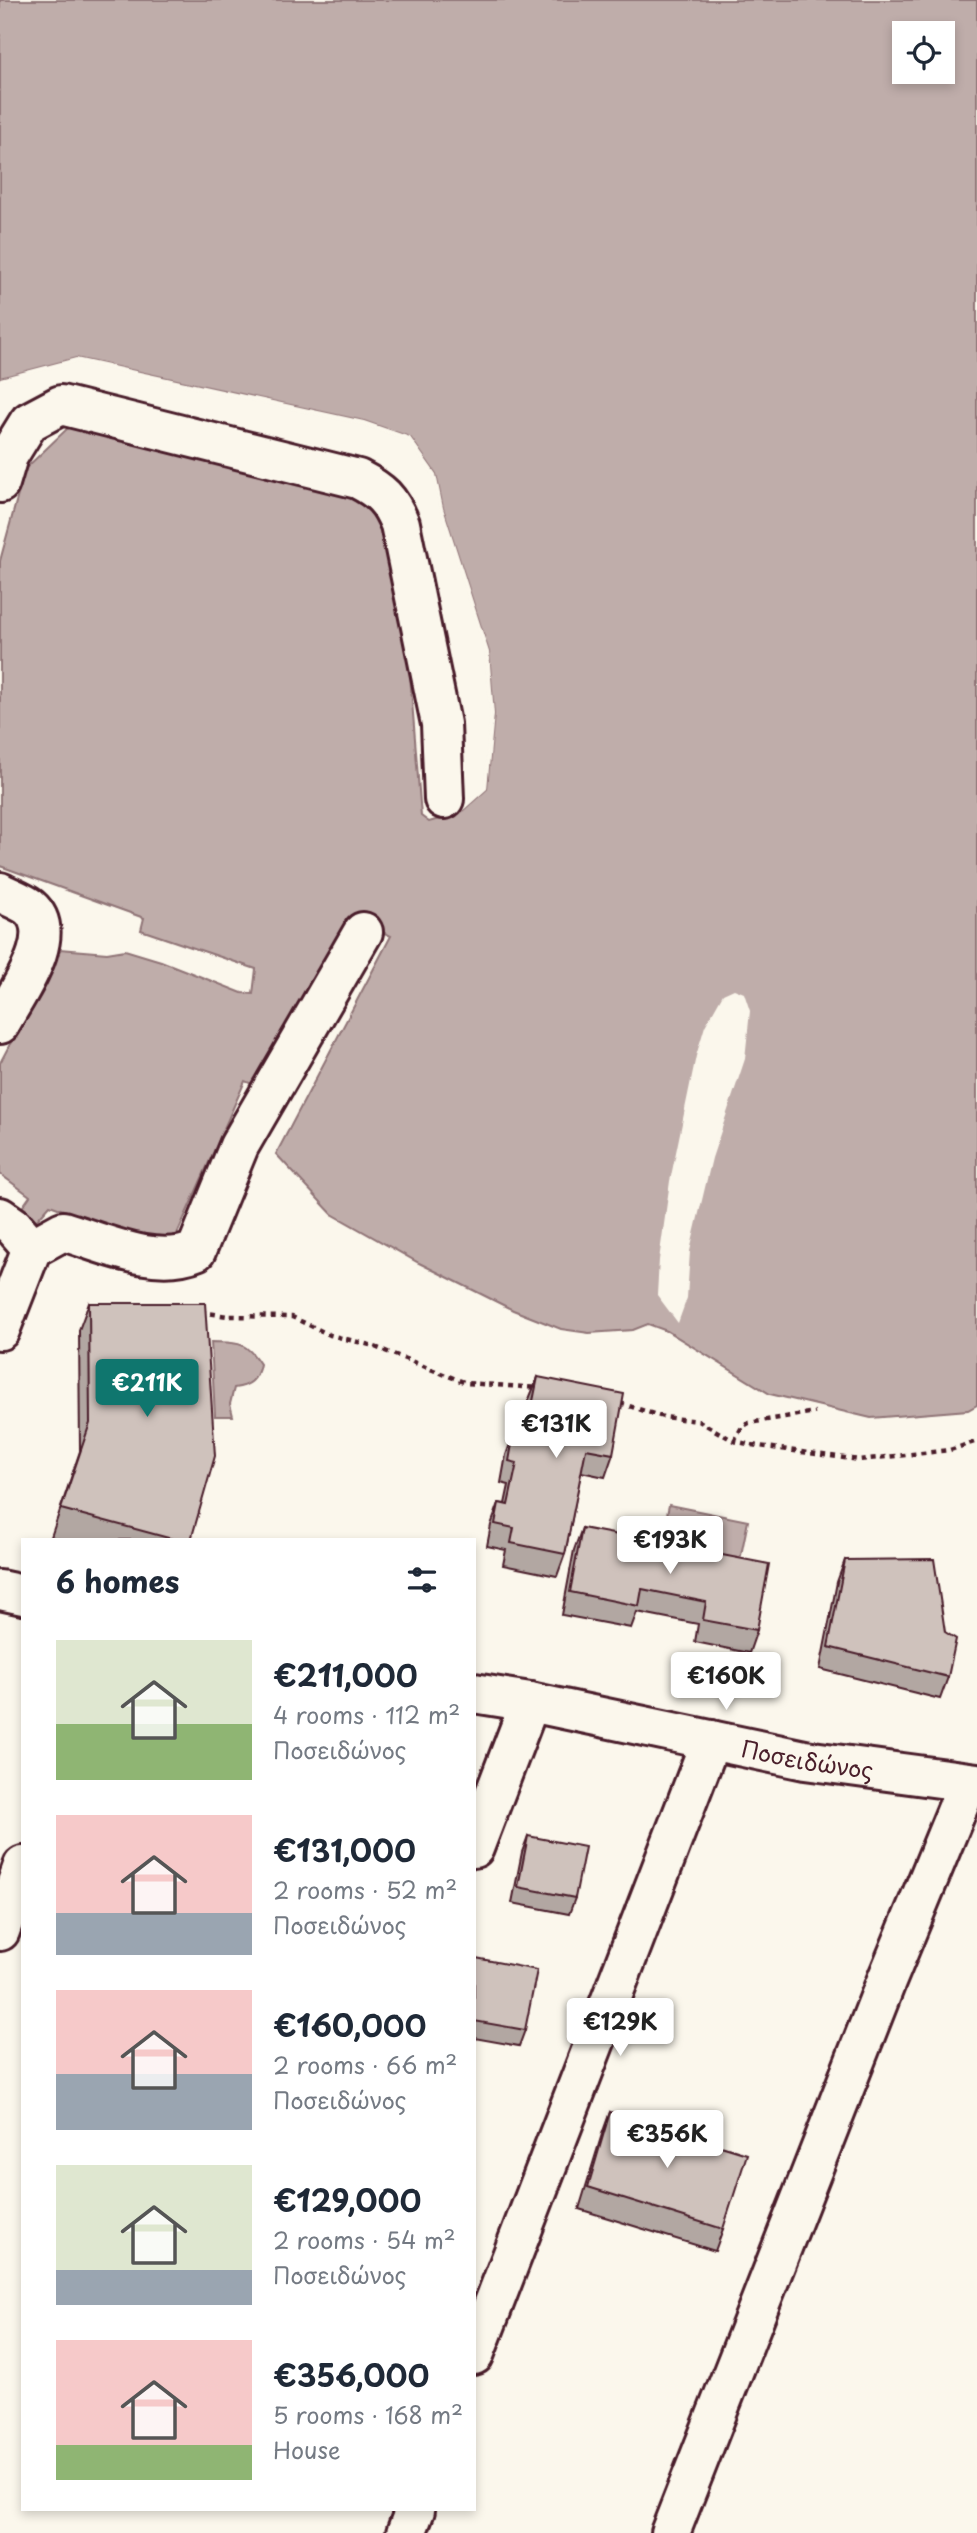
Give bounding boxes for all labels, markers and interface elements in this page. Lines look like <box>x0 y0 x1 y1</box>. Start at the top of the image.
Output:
map controls <box>892 21 955 84</box>
button: locate <box>892 21 955 84</box>
pin: €211K <box>98 1360 196 1419</box>
text: €211K <box>112 1364 182 1399</box>
pin: €131K <box>507 1400 605 1460</box>
text: €131K <box>521 1405 591 1440</box>
pin: €193K <box>621 1516 719 1576</box>
text: €193K <box>633 1521 707 1556</box>
text: 6 homes <box>56 1558 179 1603</box>
icon: filters <box>403 1561 441 1599</box>
text: €211,000 <box>273 1652 418 1697</box>
pin: €160K <box>677 1652 775 1712</box>
text: €160K <box>687 1657 765 1692</box>
icon: home <box>112 1668 196 1752</box>
text: 4 rooms · 112 m² <box>273 1697 460 1732</box>
street label: Ποσειδώνος <box>738 1730 876 1786</box>
text: Ποσειδώνος <box>273 1732 406 1767</box>
text: €131,000 <box>273 1827 416 1872</box>
icon: home <box>112 1843 196 1927</box>
text: 2 rooms · 52 m² <box>273 1872 457 1907</box>
text: Ποσειδώνος <box>273 1907 406 1942</box>
pin: €129K <box>571 1998 669 2058</box>
text: €160,000 <box>273 2002 426 2047</box>
text: €129K <box>583 2003 657 2038</box>
icon: home <box>112 2018 196 2102</box>
text: 2 rooms · 66 m² <box>273 2047 457 2082</box>
text: Ποσειδώνος <box>273 2082 406 2117</box>
pin: €356K <box>618 2110 716 2170</box>
text: €356K <box>626 2115 708 2150</box>
text: €129,000 <box>273 2177 421 2222</box>
icon: home <box>112 2193 196 2277</box>
text: 2 rooms · 54 m² <box>273 2222 456 2257</box>
text: Ποσειδώνος <box>273 2257 406 2292</box>
text: €356,000 <box>273 2352 429 2397</box>
icon: home <box>112 2368 196 2452</box>
text: 5 rooms · 168 m² <box>273 2397 463 2432</box>
text: House <box>273 2432 340 2467</box>

